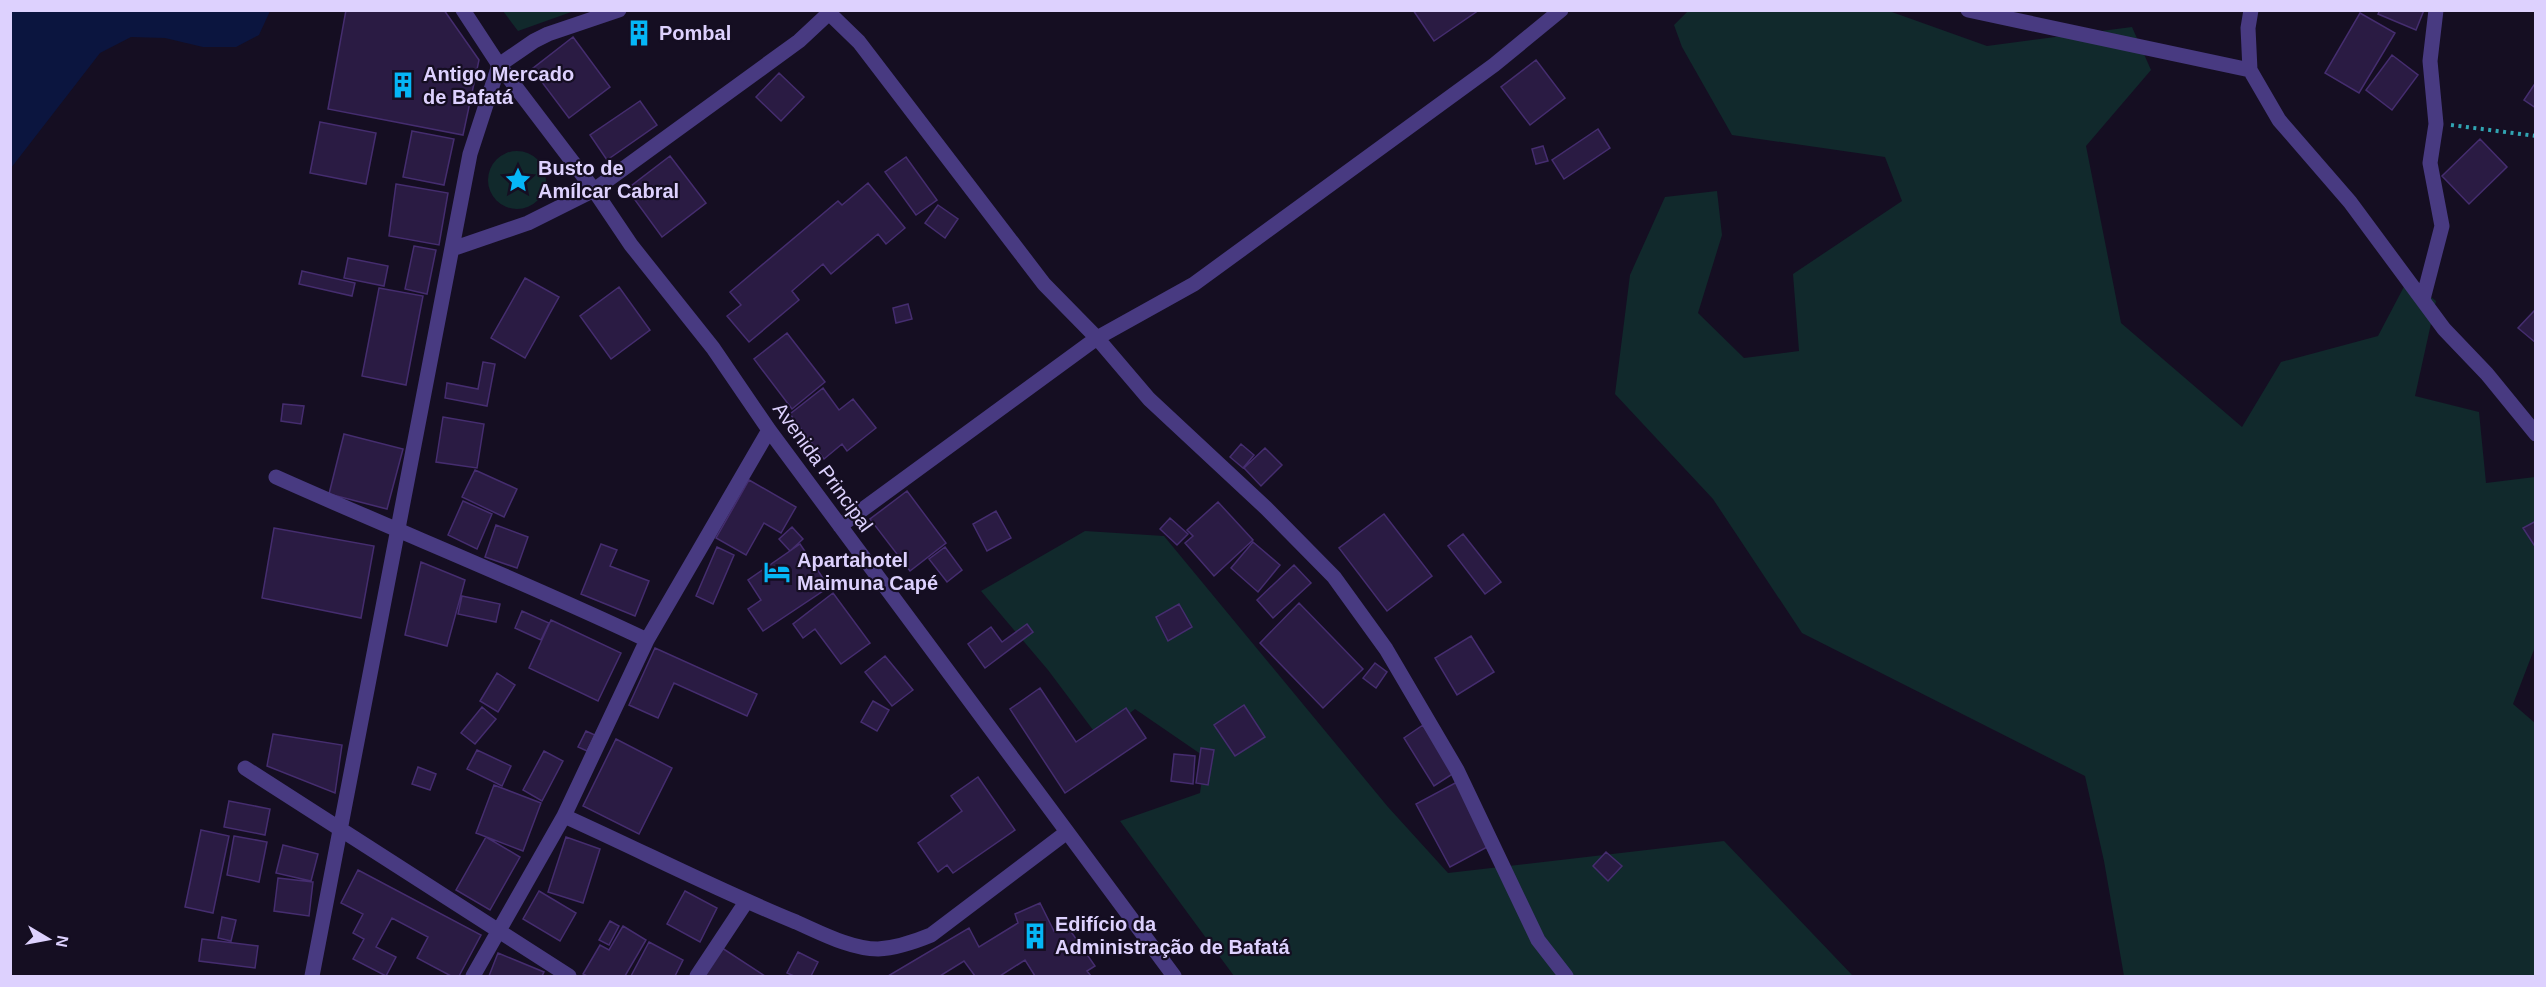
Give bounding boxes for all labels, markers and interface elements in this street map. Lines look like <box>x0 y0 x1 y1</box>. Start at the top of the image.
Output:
building icon: Pombal <box>624 18 654 48</box>
place label: Pombal <box>659 22 731 44</box>
place label: Antigo Mercado de Bafatá <box>423 63 574 108</box>
building icon: Antigo Mercado de Bafatá <box>388 70 418 100</box>
place label: Busto de Amílcar Cabral <box>538 157 679 202</box>
place icon: Busto de Amílcar Cabral <box>503 165 533 195</box>
street label: Avenida Principal <box>769 398 877 536</box>
place label: Apartahotel Maimuna Capé <box>797 549 938 594</box>
hotel icon: Apartahotel Maimuna Capé <box>762 557 792 587</box>
north arrow <box>18 909 78 969</box>
place label: Edifício da Administração de Bafatá <box>1055 913 1290 958</box>
building icon: Edifício da Administração de Bafatá <box>1020 921 1050 951</box>
text: N <box>53 934 72 949</box>

